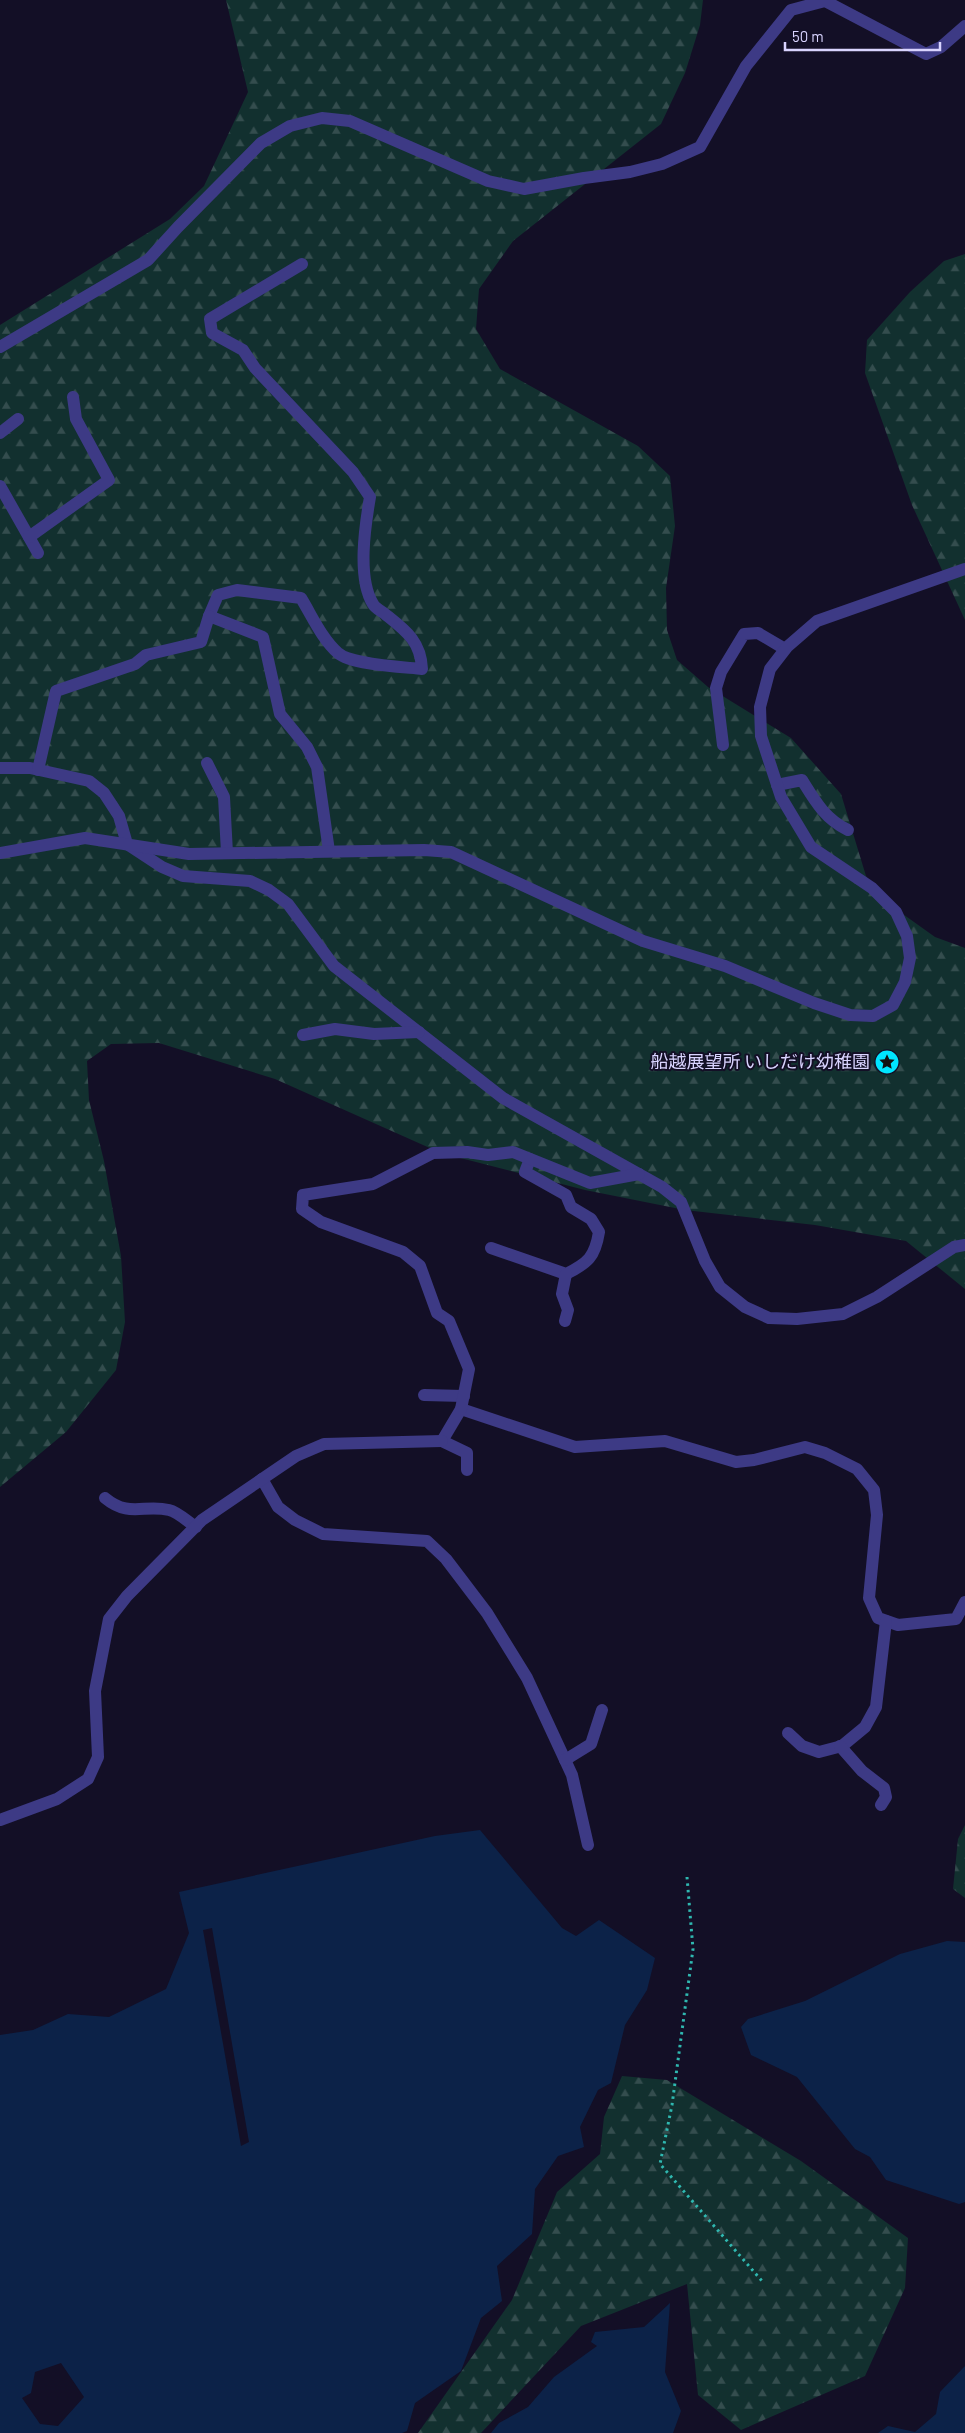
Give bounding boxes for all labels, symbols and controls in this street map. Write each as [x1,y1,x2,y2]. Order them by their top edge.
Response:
scale bar [785,20,940,52]
text: 50 m [792,27,824,45]
place icon: 船越展望所 いしだけ幼稚園 [874,1049,900,1075]
place label: 船越展望所 いしだけ幼稚園 [650,1050,870,1072]

